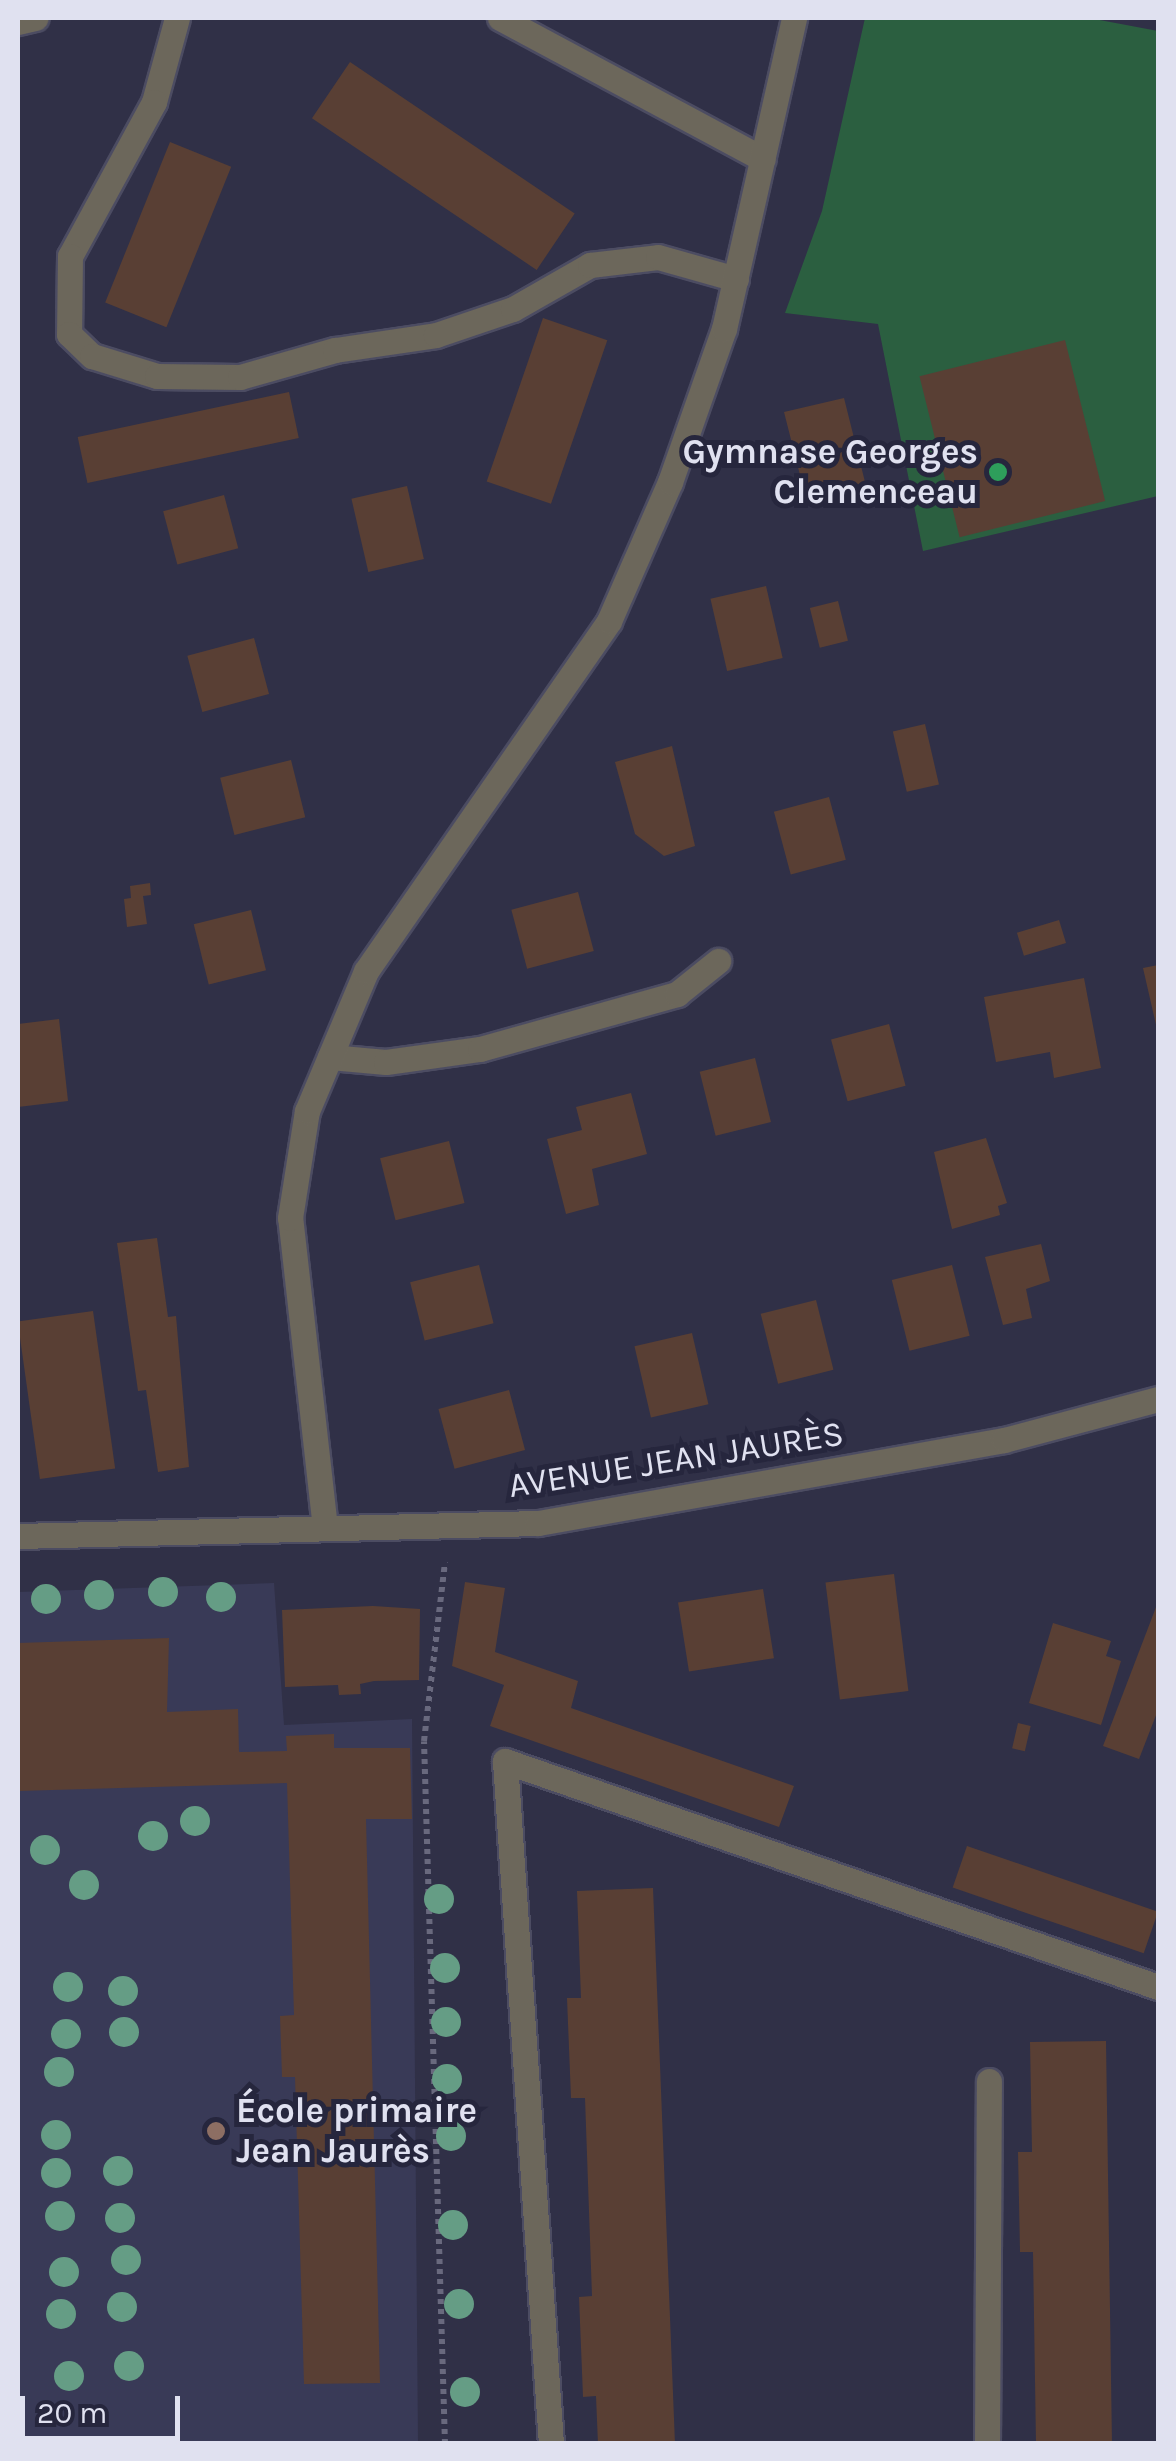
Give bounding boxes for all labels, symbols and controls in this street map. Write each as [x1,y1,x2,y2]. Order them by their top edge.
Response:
place label: Gymnase Georges Clemenceau [682,431,978,513]
marker: Gymnase Georges Clemenceau [987,461,1009,483]
street label: AVENUE JEAN JAURÈS [505,1413,847,1507]
place label: École primaire Jean Jaurès [236,2090,477,2172]
marker: École primaire Jean Jaurès [205,2120,227,2142]
scale bar [25,2376,185,2438]
text: 20 m [37,2395,107,2431]

